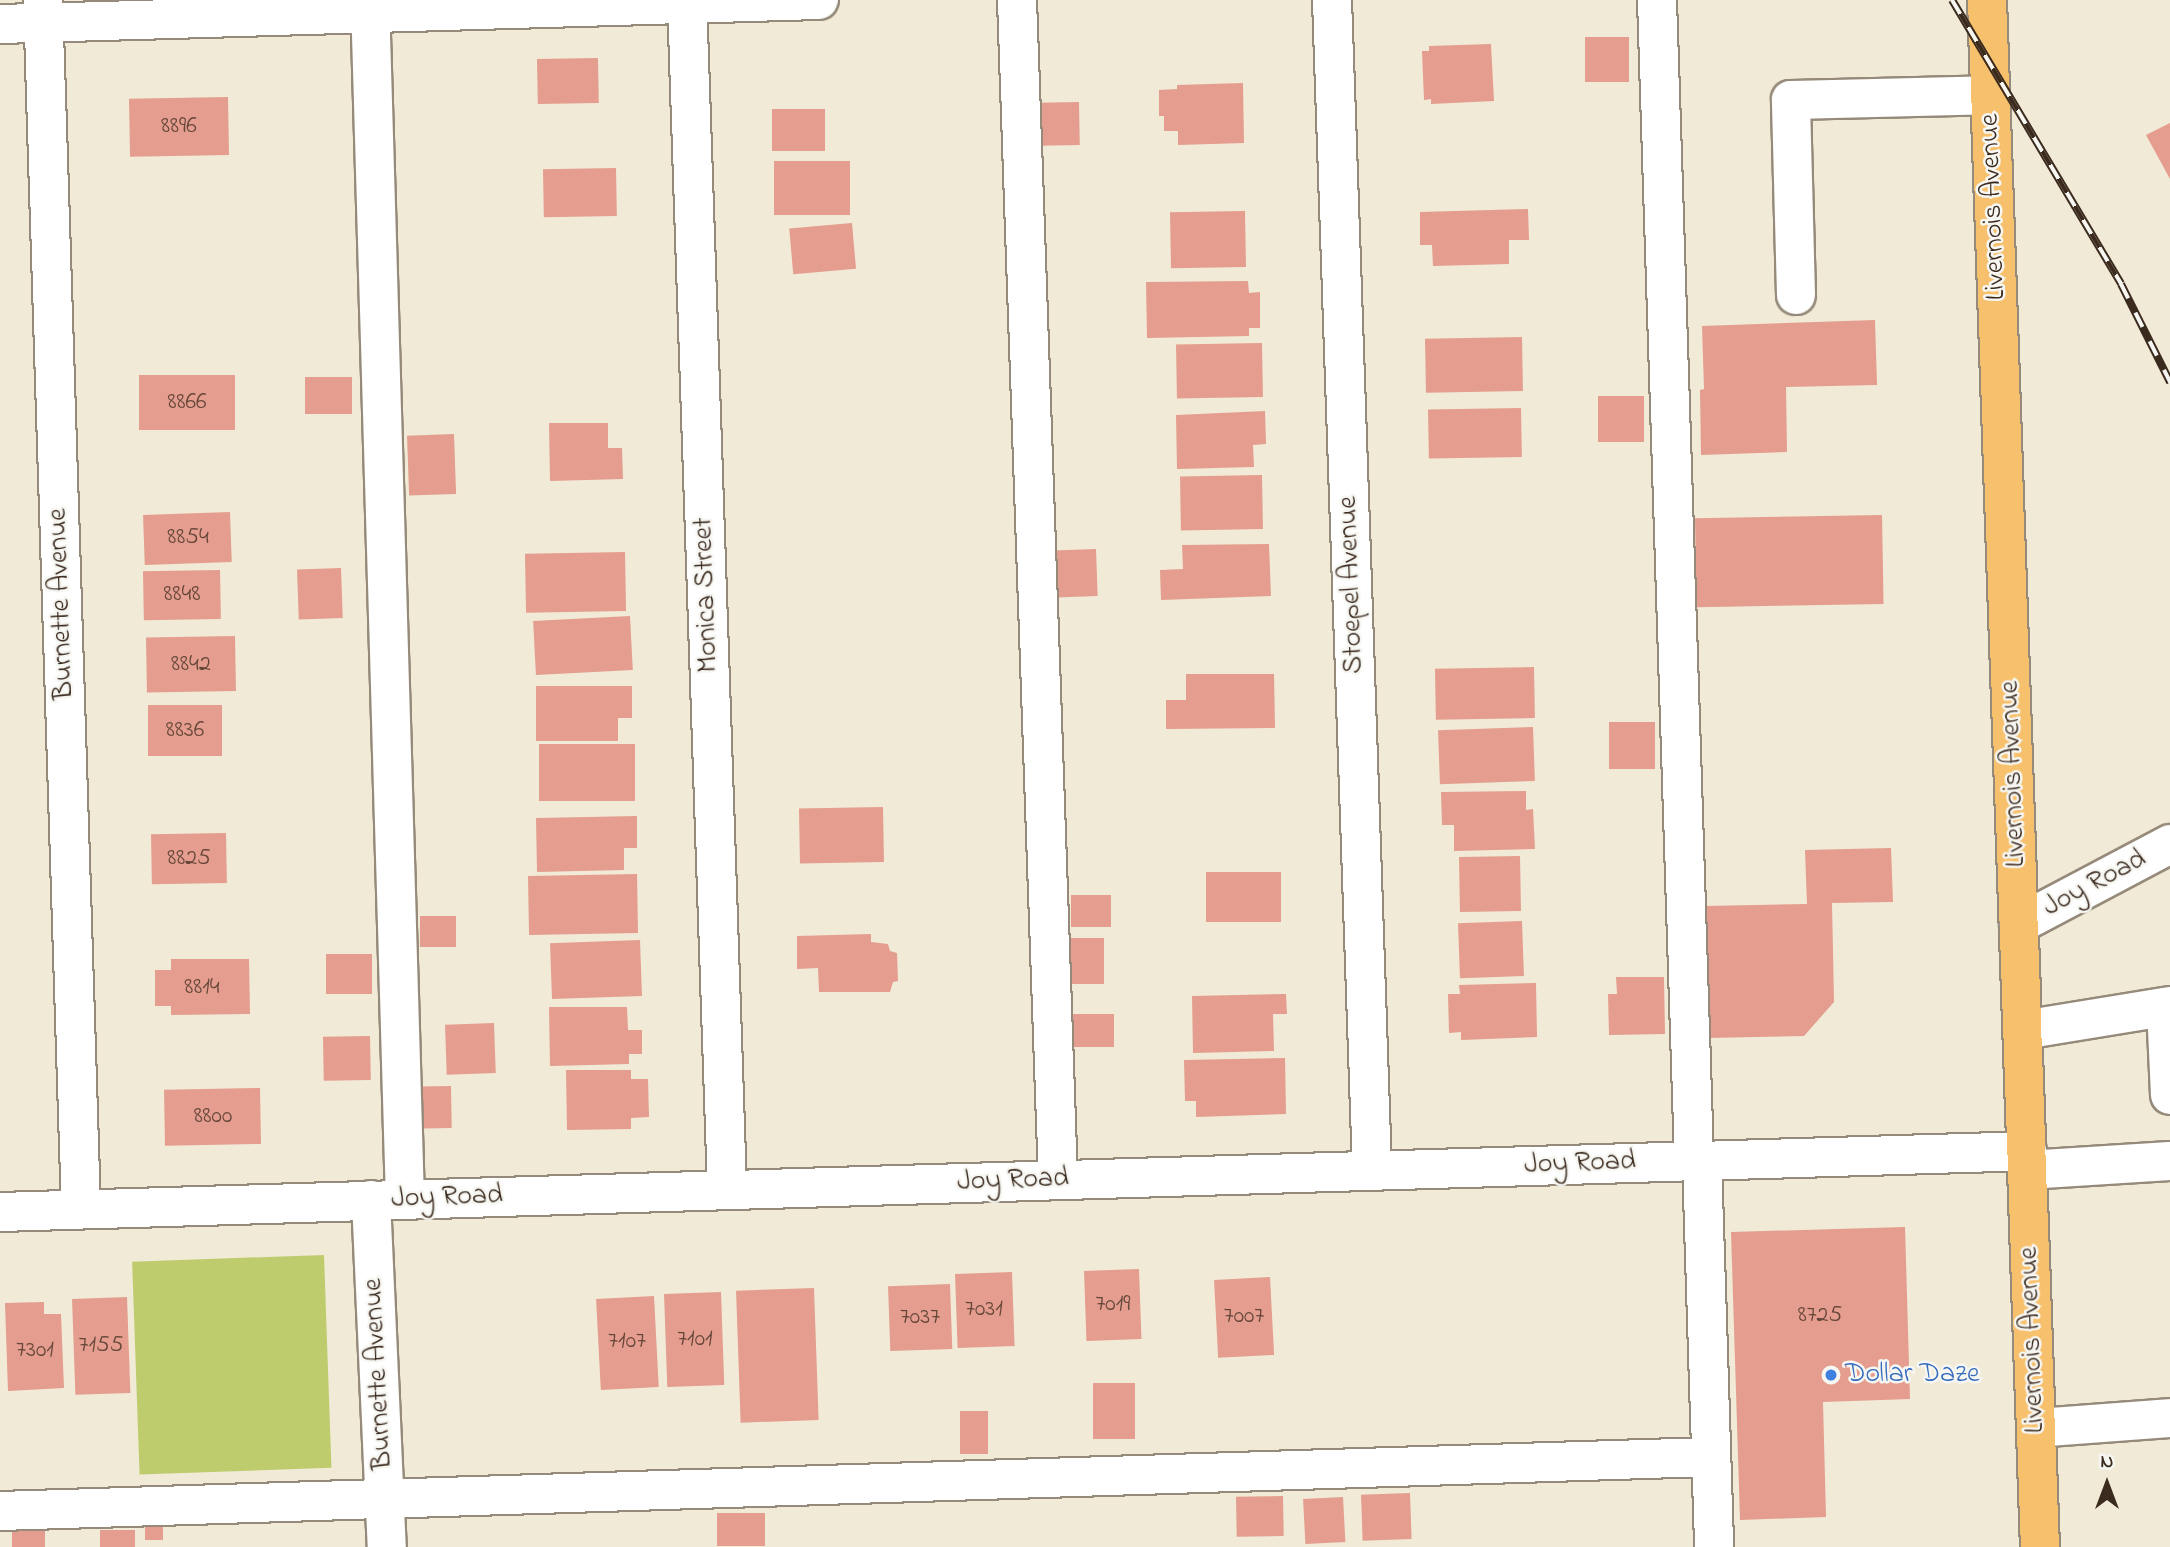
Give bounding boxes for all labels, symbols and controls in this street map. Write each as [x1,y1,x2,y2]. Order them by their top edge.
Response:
house number: 8896 [161,113,197,141]
street label: Livernois Avenue [1974,113,2014,301]
house number: 8866 [167,389,207,417]
street label: Stoepel Avenue [1332,496,1372,674]
street label: Burnette Avenue [42,508,82,700]
street label: Monica Street [687,517,727,673]
house number: 8854 [167,524,209,552]
house number: 8848 [164,581,200,609]
house number: 8842 [171,651,211,679]
street label: Livernois Avenue [1994,680,2034,868]
house number: 8836 [166,717,204,745]
street label: Joy Road [2038,843,2152,925]
house number: 8825 [167,845,211,873]
house number: 8814 [184,974,220,1002]
house number: 8800 [194,1103,232,1131]
street label: Joy Road [1524,1145,1636,1183]
street label: Joy Road [957,1162,1069,1200]
street label: Joy Road [391,1179,503,1217]
street label: Livernois Avenue [2013,1246,2053,1434]
street label: Burnette Avenue [357,1277,401,1471]
house number: 7019 [1095,1291,1131,1319]
house number: 7031 [965,1296,1003,1324]
house number: 8725 [1798,1302,1842,1330]
house number: 7007 [1224,1303,1264,1331]
house number: 7037 [900,1304,940,1332]
house number: 7101 [677,1326,713,1354]
house number: 7107 [608,1328,646,1356]
house number: 7155 [79,1332,123,1360]
house number: 7301 [16,1337,54,1365]
place label: Dollar Daze [1845,1358,1979,1392]
marker: Dollar Daze [1823,1367,1839,1383]
north arrow [2072,1449,2142,1519]
text: N [2101,1449,2113,1476]

